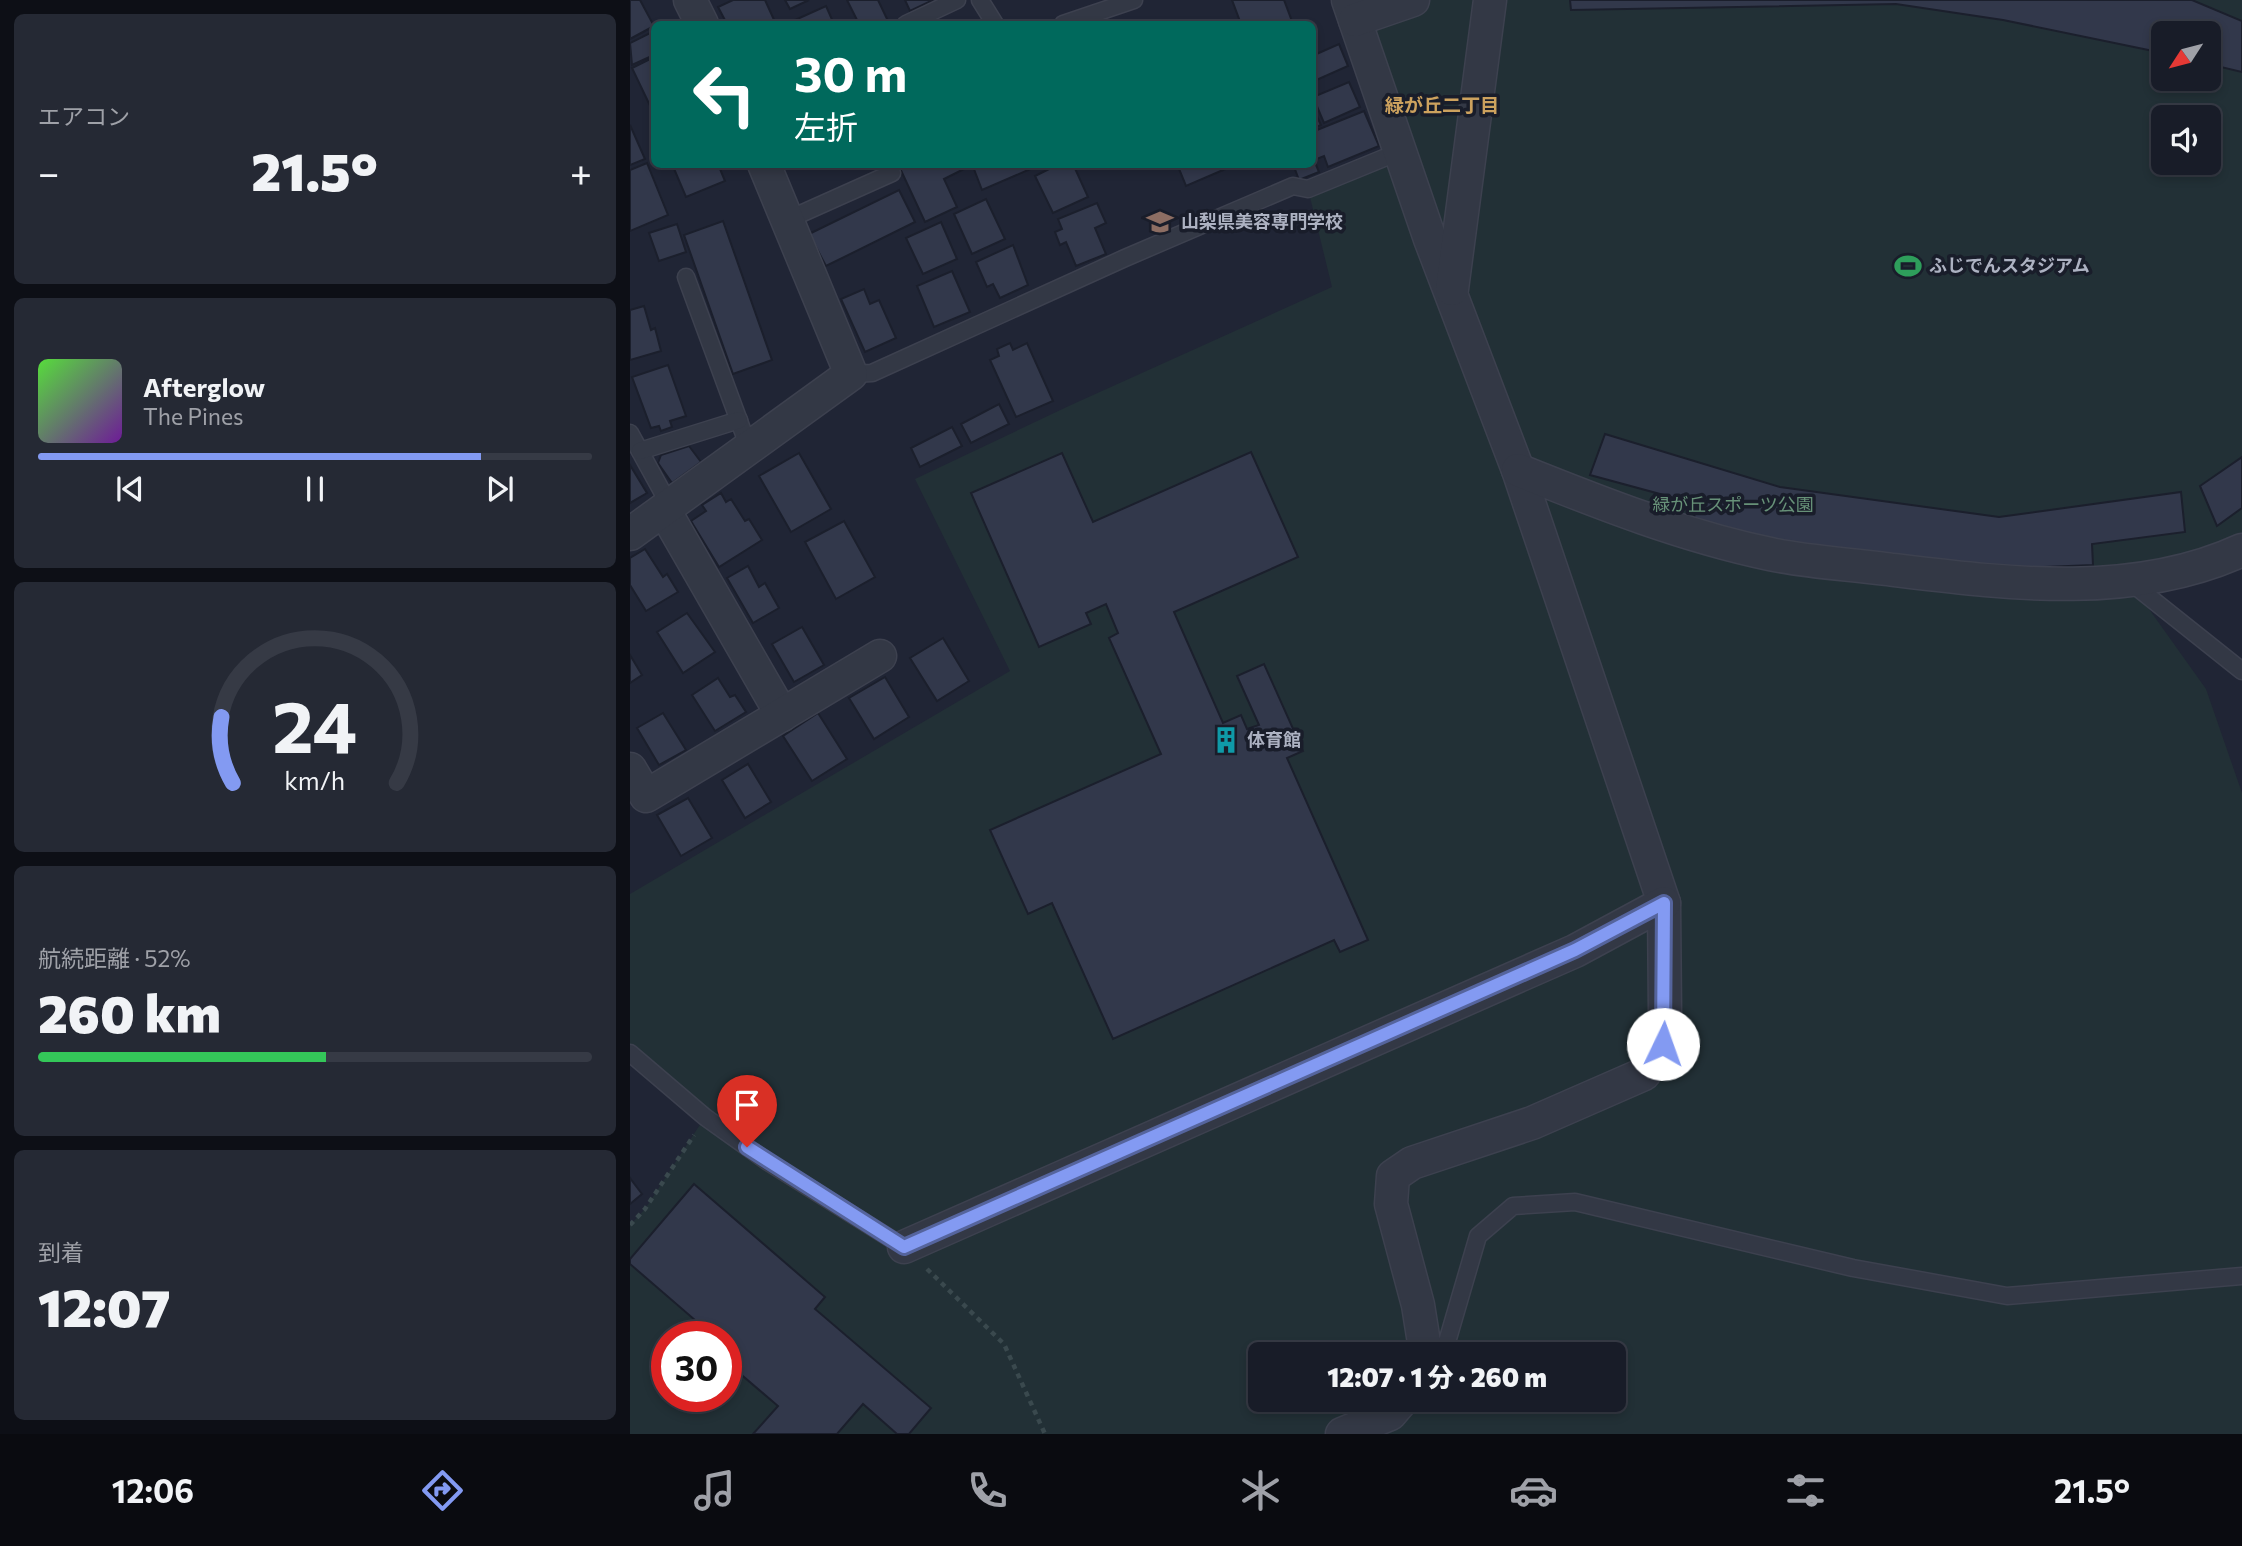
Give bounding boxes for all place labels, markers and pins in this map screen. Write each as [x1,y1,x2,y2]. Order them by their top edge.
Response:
school or university icon: 山梨県美容専門学校 [1145,207,1175,237]
place label: 山梨県美容専門学校 [1181,210,1343,232]
sports icon: ふじでんスタジアム [1893,251,1923,281]
place label: ふじでんスタジアム [1929,254,2090,276]
building icon: 体育館 [1211,725,1241,755]
place label: 体育館 [1247,728,1301,750]
pin [717,1075,777,1147]

